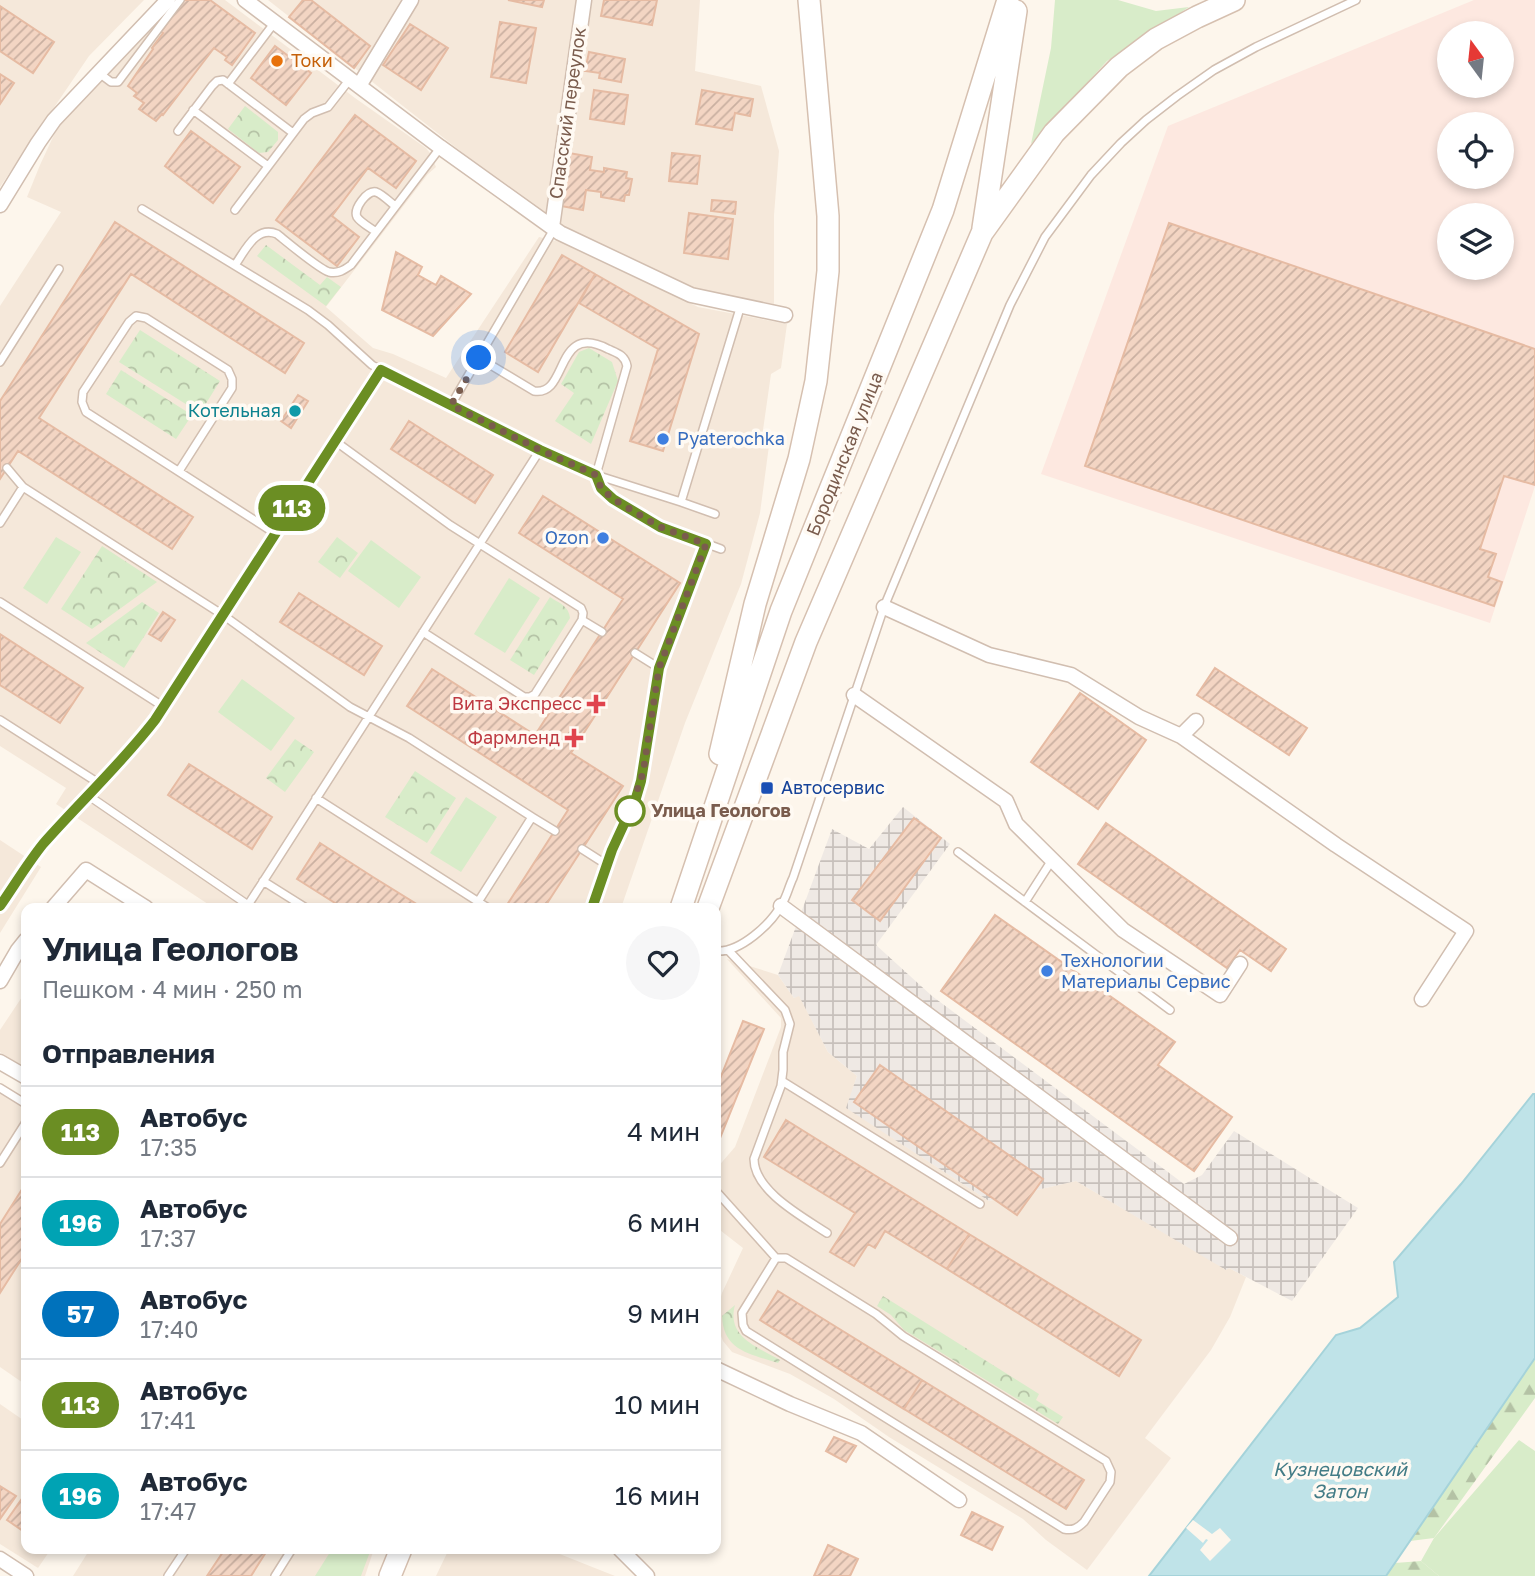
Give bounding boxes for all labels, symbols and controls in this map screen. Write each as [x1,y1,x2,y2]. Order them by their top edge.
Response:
north arrow [1437,21,1514,98]
map controls [1437,21,1514,280]
street label: Спасский переулок [544,25,590,200]
place label: Токи [291,49,333,71]
marker: Токи [269,53,285,69]
button: locate [1437,112,1514,189]
button: layers [1437,203,1514,280]
your location [461,340,496,375]
street label: Бородинская улица [801,368,887,539]
place label: Котельная [188,399,281,421]
marker: Котельная [287,403,303,419]
place label: Pyaterochka [677,427,785,449]
marker: Pyaterochka [655,431,671,447]
line badge: 113 [252,485,332,531]
text: 113 [272,493,312,522]
place label: Ozon [545,526,589,548]
marker: Ozon [595,530,611,546]
place label: Вита Экспресс [452,692,582,714]
marker: Вита Экспресс [588,696,604,712]
place label: Фармленд [467,726,560,748]
marker: Фармленд [566,730,582,746]
place label: Автосервис [781,776,885,798]
marker: Автосервис [759,780,775,796]
marker: Улица Геологов [615,796,645,826]
place label: Улица Геологов [651,799,791,821]
button: heart [626,926,700,1000]
text: Улица Геологов [42,929,299,968]
place label: Технологии Материалы Сервис [1061,949,1231,992]
marker: Технологии Материалы Сервис [1039,963,1055,979]
text: Пешком · 4 мин · 250 m [42,975,303,1003]
text: Отправления [42,1038,215,1069]
text: Автобус [140,1102,247,1133]
text: 4 мин [627,1116,700,1147]
text: 113 [61,1117,100,1146]
text: 17:35 [140,1133,197,1161]
text: Автобус [140,1193,247,1224]
text: 6 мин [627,1207,700,1238]
text: 196 [59,1208,102,1237]
text: 17:37 [140,1224,196,1252]
text: Автобус [140,1284,247,1315]
text: 9 мин [627,1298,700,1329]
text: 57 [67,1299,94,1328]
text: 17:40 [140,1315,199,1343]
text: Автобус [140,1375,247,1406]
text: 10 мин [614,1389,700,1420]
text: 113 [61,1390,100,1419]
text: 17:41 [140,1406,195,1434]
water label: Кузнецовский Затон [1273,1457,1408,1502]
text: Автобус [140,1466,247,1497]
text: 16 мин [615,1480,700,1511]
text: 196 [59,1481,102,1510]
text: 17:47 [140,1497,196,1525]

